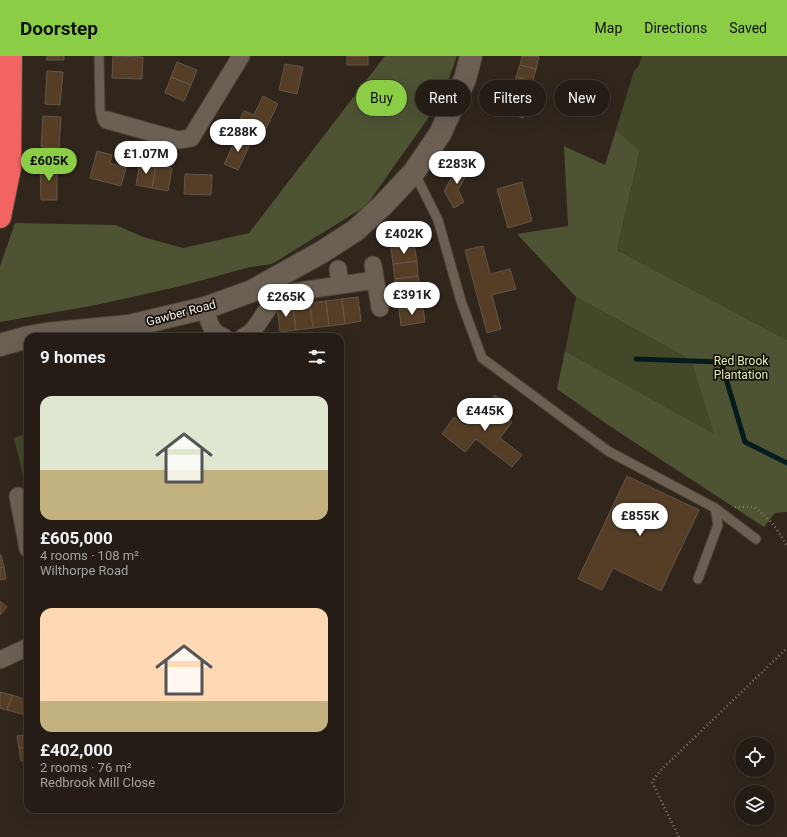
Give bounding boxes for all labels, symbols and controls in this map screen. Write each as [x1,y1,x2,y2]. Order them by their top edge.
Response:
text: Doorstep [20,17,98,40]
text: Map [595,20,622,36]
text: Directions [644,20,707,36]
text: Saved [729,20,767,36]
chip: Buy [356,80,407,116]
chip: Rent [415,80,471,116]
chip: Filters [479,80,546,116]
chip: New [554,80,610,116]
pin: £288K [210,119,266,153]
text: £288K [219,124,257,139]
pin: £1.07M [113,141,179,175]
text: £1.07M [123,146,169,161]
pin: £605K [21,148,77,182]
pin: £283K [429,151,485,185]
text: £605K [30,153,68,168]
text: £283K [438,156,476,171]
pin: £402K [376,221,432,255]
text: £402K [385,226,423,241]
pin: £391K [384,282,440,316]
pin: £265K [258,284,314,318]
text: £391K [393,287,431,302]
text: £265K [267,289,305,304]
street label: Gawber Road [145,297,217,329]
icon: filters [306,346,328,368]
text: 9 homes [40,347,106,367]
park label: Red Brook Plantation [714,354,769,382]
pin: £445K [457,398,513,432]
text: £445K [466,403,504,418]
icon: home [148,422,220,494]
pin: £855K [612,503,668,537]
text: £855K [621,508,659,523]
text: £605,000 [40,528,113,548]
text: 4 rooms · 108 m² [40,548,139,563]
text: Wilthorpe Road [40,563,128,578]
icon: home [148,634,220,706]
map controls [735,737,775,825]
button: locate [735,737,775,777]
text: £402,000 [40,740,113,760]
text: 2 rooms · 76 m² [40,760,132,775]
text: Redbrook Mill Close [40,775,155,790]
button: layers [735,785,775,825]

